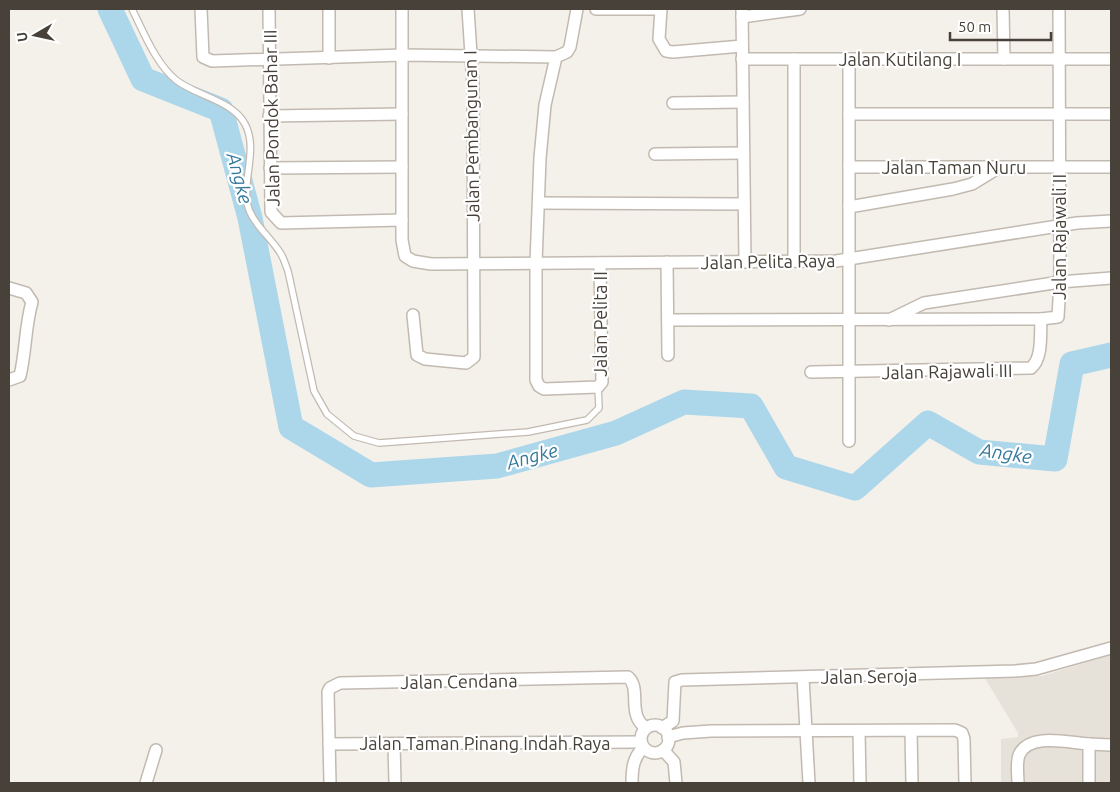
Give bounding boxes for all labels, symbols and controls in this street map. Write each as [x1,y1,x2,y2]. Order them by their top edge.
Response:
north arrow [10,10,60,60]
scale bar [950,10,1051,42]
text: 50 m [958,18,991,35]
street label: Jalan Pondok Bahar III [259,29,283,207]
text: U [13,31,31,43]
street label: Jalan Kutilang I [839,49,961,69]
street label: Jalan Pembangunan I [460,50,482,222]
water label: Angke [222,149,257,206]
street label: Jalan Taman Nuru [882,157,1026,177]
street label: Jalan Rajawali II [1049,174,1069,300]
street label: Jalan Pelita Raya [700,250,836,272]
street label: Jalan Pelita II [590,271,610,377]
street label: Jalan Rajawali III [881,360,1013,382]
water label: Angke [978,438,1034,468]
water label: Angke [503,439,560,474]
street label: Jalan Seroja [820,665,918,687]
street label: Jalan Cendana [400,670,518,692]
street label: Jalan Taman Pinang Indah Raya [359,733,611,753]

